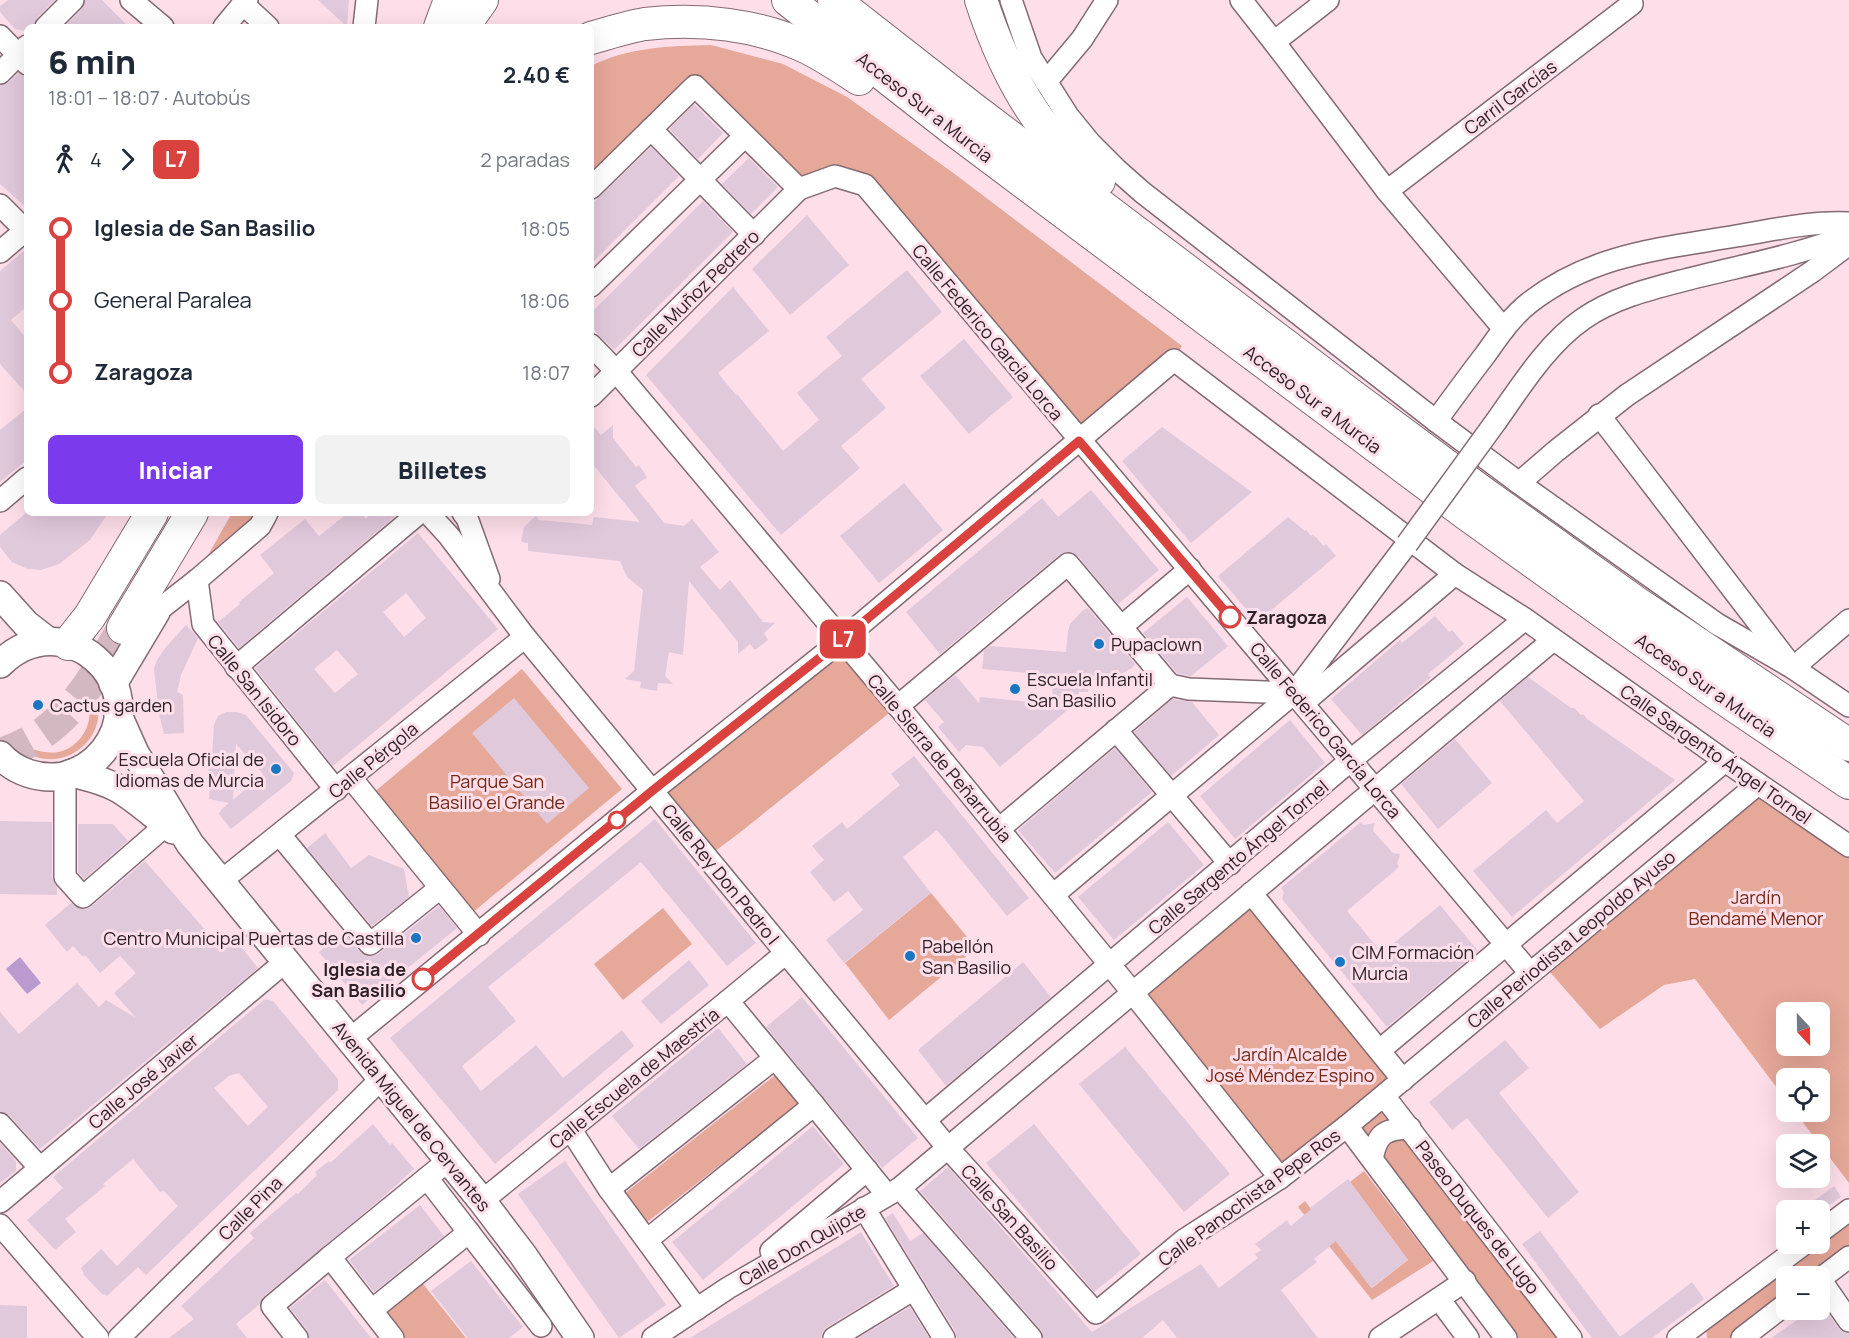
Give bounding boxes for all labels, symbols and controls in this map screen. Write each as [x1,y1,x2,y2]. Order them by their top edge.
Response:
text: 6 min [48,39,136,84]
street label: Acceso Sur a Murcia [852,46,998,168]
street label: Carril Garcías [1459,54,1561,140]
text: 2.40 € [503,60,570,90]
text: 18:01 – 18:07 · Autobús [48,84,251,111]
icon: walk [48,143,81,176]
icon: forward [111,143,144,176]
text: L7 [165,145,187,173]
text: 4 [90,146,102,173]
text: 2 paradas [480,146,570,173]
text: Iglesia de San Basilio [94,213,315,243]
text: 18:05 [521,215,570,242]
street label: Calle Muñoz Pedrero [626,224,764,362]
street label: Calle Federico García Lorca [907,239,1069,425]
text: General Paralea [94,285,252,315]
text: 18:06 [520,287,570,314]
street label: Acceso Sur a Murcia [1239,339,1387,459]
text: Zaragoza [94,357,193,387]
text: 18:07 [522,359,570,386]
button: Iniciar [48,435,303,504]
button: Billetes [315,435,570,504]
place label: Zaragoza [1246,605,1327,629]
marker: Zaragoza [1219,606,1241,628]
line badge: L7 [816,620,870,658]
text: L7 [832,625,854,653]
street label: Acceso Sur a Murcia [1631,627,1781,743]
street label: Calle San Isidoro [203,629,307,751]
place label: Pupaclown [1111,632,1202,656]
marker: Pupaclown [1092,637,1106,651]
street label: Calle Federico García Lorca [1245,637,1407,823]
place label: Escuela Infantil San Basilio [1027,667,1153,712]
street label: Calle Sierra de Peñarrubia [862,669,1018,847]
street label: Calle Sargento Ángel Tornel [1616,679,1816,829]
marker: Escuela Infantil San Basilio [1008,682,1022,696]
place label: Cactus garden [50,693,172,717]
marker: Cactus garden [31,698,45,712]
street label: Calle Pérgola [323,717,423,803]
place label: Escuela Oficial de Idiomas de Murcia [115,747,264,792]
marker: Escuela Oficial de Idiomas de Murcia [269,762,283,776]
park label: Parque San Basilio el Grande [429,769,565,814]
street label: Calle Sargento Ángel Tornel [1143,774,1333,940]
street label: Calle Rey Don Pedro I [657,799,785,949]
unlabelled marker [608,811,626,829]
street label: Calle Periodista Leopoldo Ayuso [1462,845,1680,1033]
park label: Jardín Bendamé Menor [1688,885,1824,930]
place label: Centro Municipal Puertas de Castilla [104,926,404,950]
marker: Centro Municipal Puertas de Castilla [409,931,423,945]
place label: Pabellón San Basilio [922,934,1011,979]
place label: CIM Formación Murcia [1352,940,1474,985]
marker: Pabellón San Basilio [903,949,917,963]
marker: CIM Formación Murcia [1333,955,1347,969]
place label: Iglesia de San Basilio [311,957,406,1002]
marker: Iglesia de San Basilio [412,968,434,990]
street label: Calle Escuela de Maestría [544,1002,724,1154]
north arrow [1776,1002,1830,1056]
map controls [1776,1002,1830,1320]
street label: Avenida Miguel de Cervantes [328,1016,496,1216]
street label: Calle José Javier [83,1028,203,1134]
park label: Jardín Alcalde José Méndez Espino [1206,1042,1374,1087]
button: locate [1776,1068,1830,1122]
street label: Calle Panochista Pepe Ros [1153,1123,1345,1271]
button: layers [1776,1134,1830,1188]
street label: Paseo Duques de Lugo [1411,1135,1545,1299]
street label: Calle San Basilio [956,1159,1064,1275]
street label: Calle Pina [213,1171,287,1245]
street label: Calle Don Quijote [734,1199,870,1291]
button: + [1776,1200,1830,1254]
button: − [1776,1266,1830,1320]

